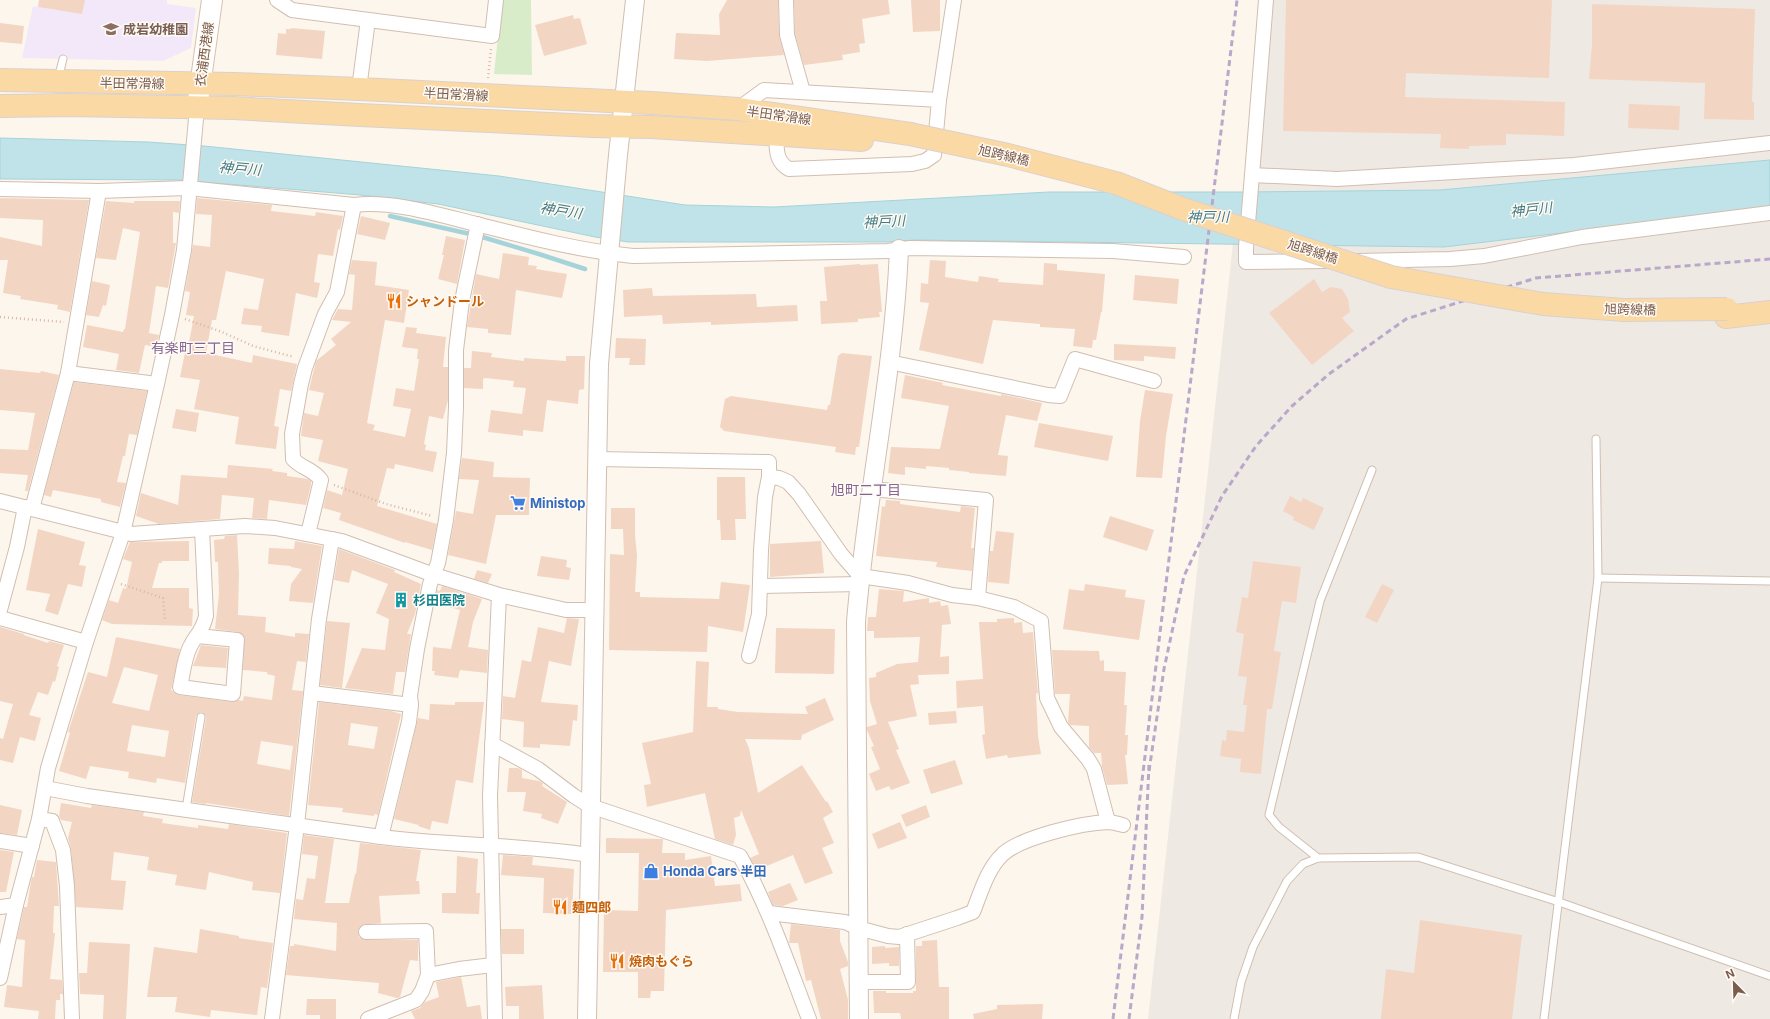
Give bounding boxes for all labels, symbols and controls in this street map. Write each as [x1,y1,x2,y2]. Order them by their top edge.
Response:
school or university icon: 成岩幼稚園 [102,20,120,38]
place label: 成岩幼稚園 [123,21,188,37]
street label: 衣浦西港線 [192,21,216,87]
street label: 半田常滑線 [99,74,165,92]
street label: 半田常滑線 [423,84,489,104]
street label: 半田常滑線 [746,103,812,127]
street label: 旭跨線橋 [977,141,1031,169]
water label: 神戸川 [218,158,264,178]
water label: 神戸川 [539,198,585,222]
water label: 神戸川 [1509,198,1555,220]
water label: 神戸川 [1187,208,1231,225]
water label: 神戸川 [863,211,907,231]
street label: 旭跨線橋 [1286,235,1340,267]
restaurant icon: シャンドール [385,292,403,310]
place label: シャンドール [406,293,484,309]
street label: 旭跨線橋 [1604,301,1656,317]
district label: 有楽町三丁目 [151,339,235,356]
district label: 旭町二丁目 [831,481,901,498]
supermarket icon: Ministop [509,494,527,512]
place label: Ministop [530,495,585,511]
building icon: 杉田医院 [392,591,410,609]
place label: 杉田医院 [413,592,465,608]
shop icon: Honda Cars 半田 [642,862,660,880]
place label: Honda Cars 半田 [663,863,766,879]
restaurant icon: 麺四郎 [551,898,569,916]
place label: 麺四郎 [572,899,611,915]
restaurant icon: 焼肉もぐら [608,952,626,970]
place label: 焼肉もぐら [629,953,694,969]
north arrow [1714,963,1754,1003]
text: N [1723,966,1737,982]

